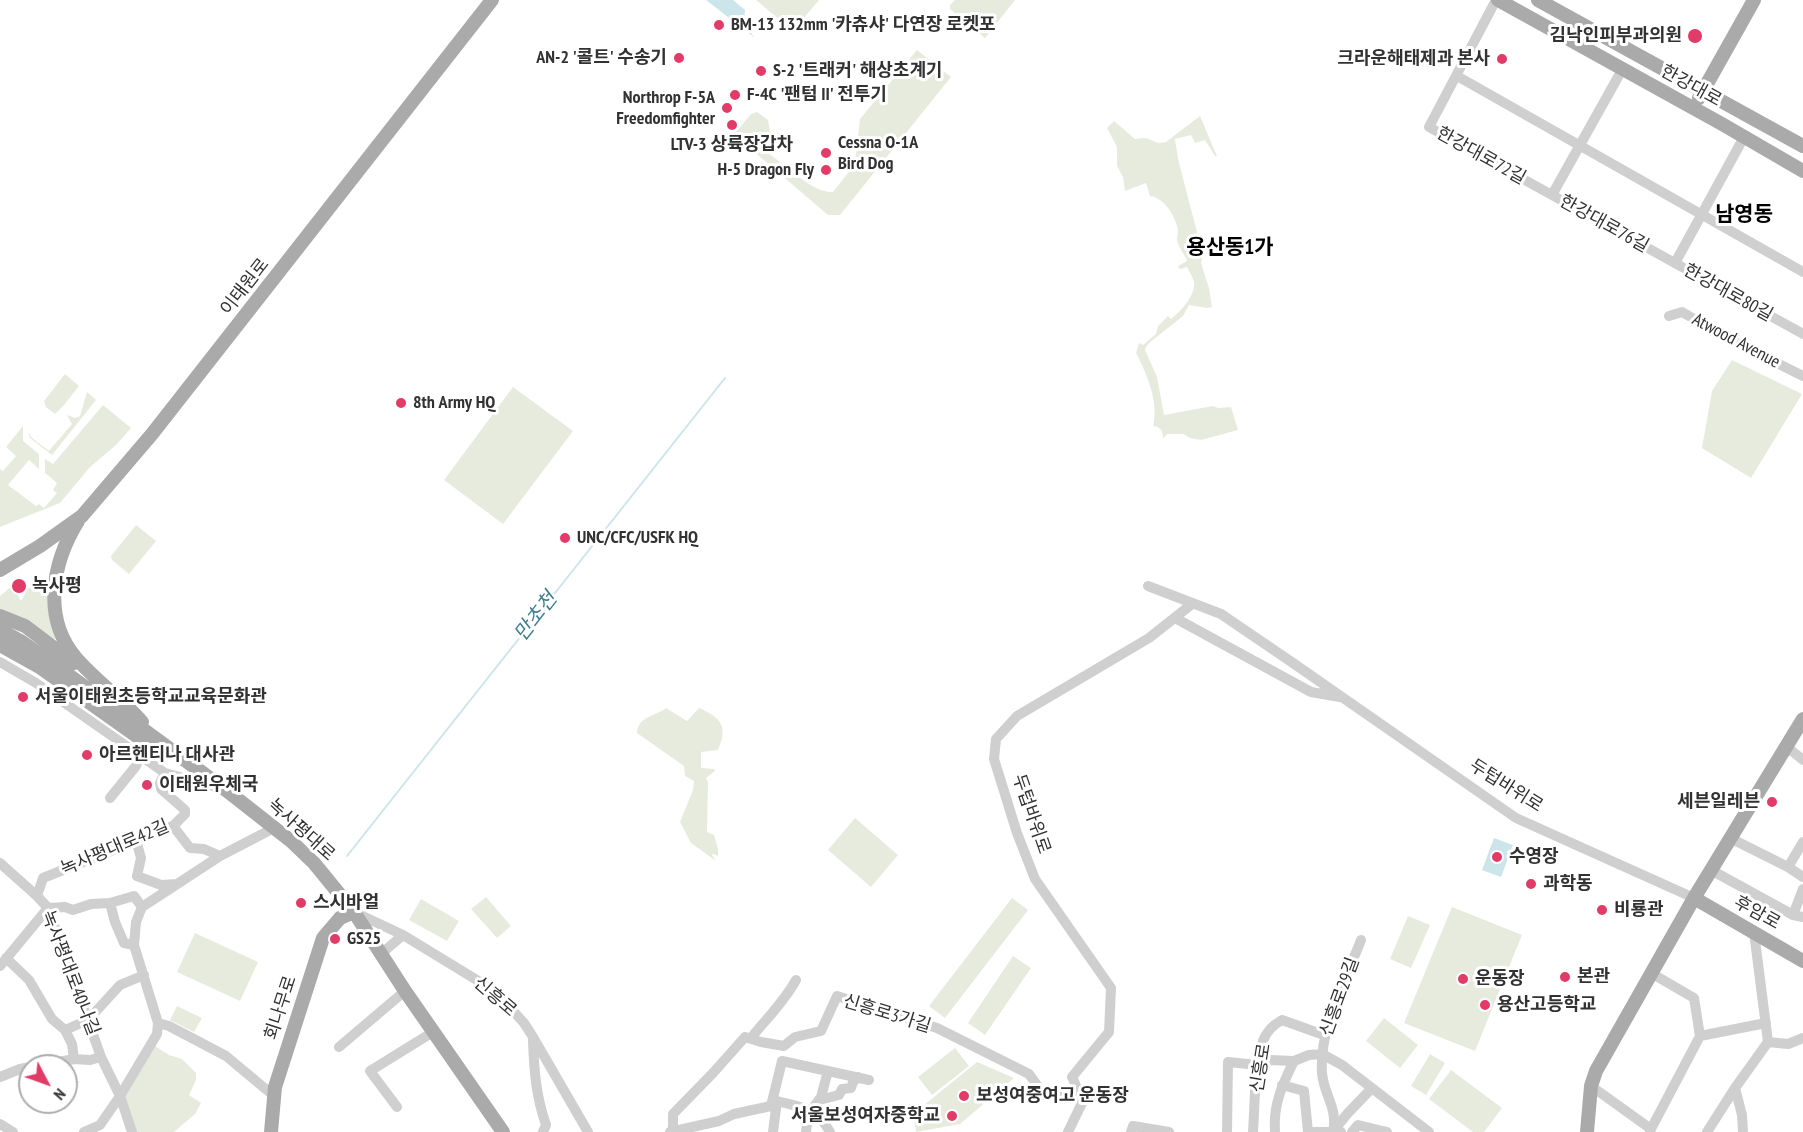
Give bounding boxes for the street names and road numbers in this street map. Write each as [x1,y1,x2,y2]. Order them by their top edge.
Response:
street label: 한강대로 [1657,60,1725,112]
street label: 한강대로72길 [1432,123,1530,189]
street label: 한강대로76길 [1555,191,1653,257]
street label: 이태원로 [216,254,274,320]
street label: 한강대로80길 [1679,260,1777,326]
street label: Atwood Avenue [1688,309,1784,373]
street label: 두텁바위로 [1465,755,1547,817]
street label: 두텁바위로 [1007,771,1055,857]
street label: 녹사평대로 [263,794,339,866]
street label: 녹사평대로42길 [58,815,172,881]
street label: 후암로 [1730,892,1784,934]
street label: 녹사평대로40나길 [36,907,104,1039]
street label: 신흥로29길 [1316,955,1364,1039]
street label: 회나무로 [260,973,302,1043]
street label: 신흥로 [469,973,521,1021]
street label: 신흥로3가길 [840,990,934,1038]
street label: 신흥로 [1246,1042,1276,1094]

